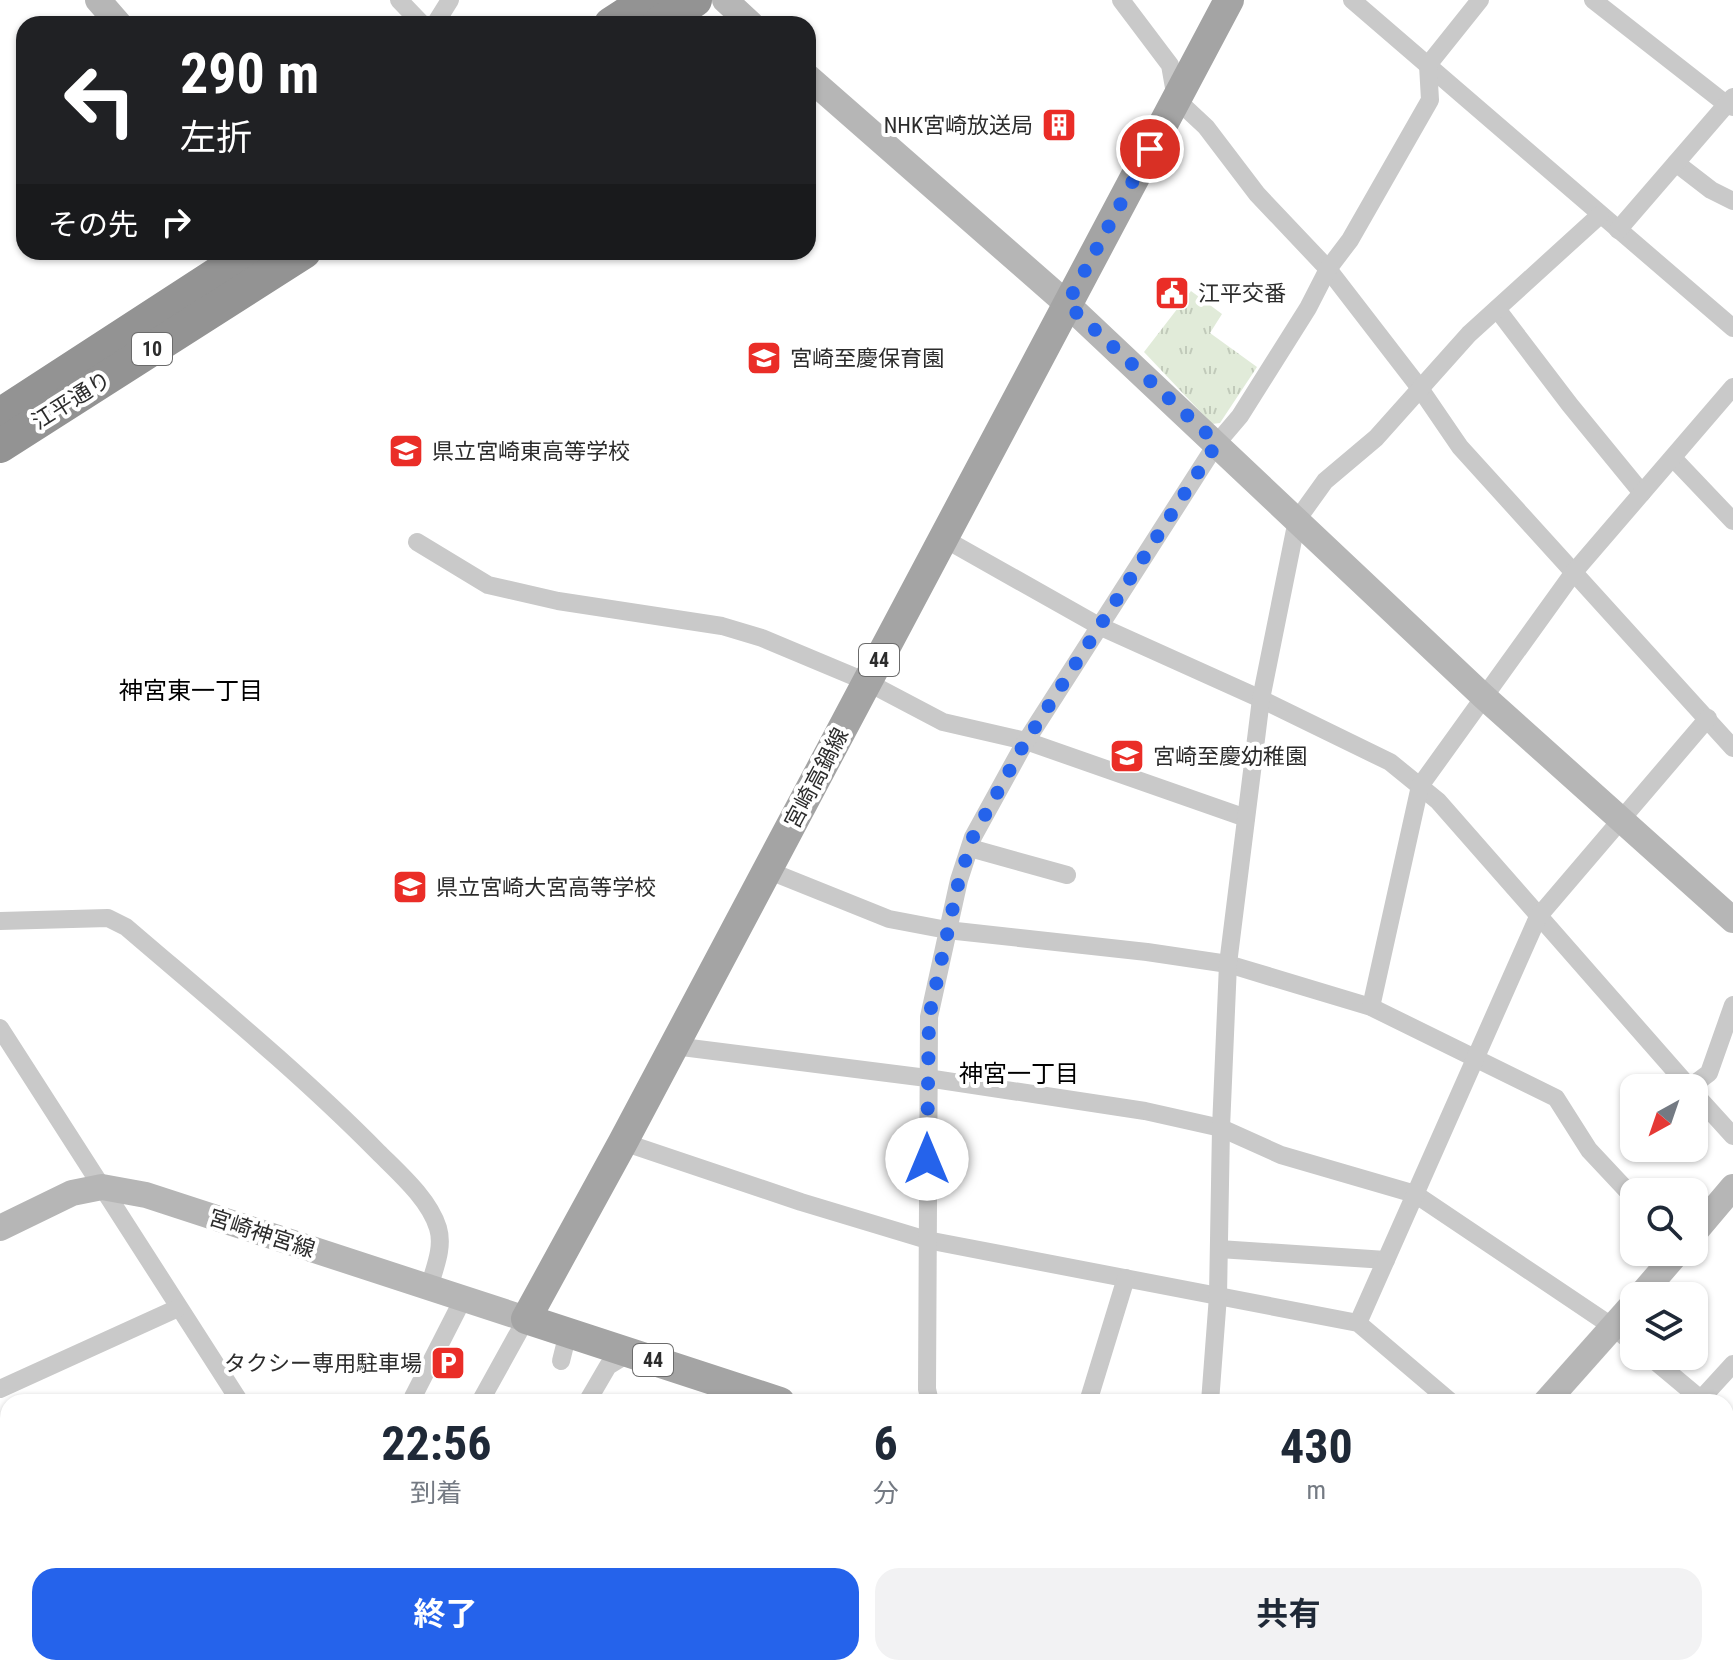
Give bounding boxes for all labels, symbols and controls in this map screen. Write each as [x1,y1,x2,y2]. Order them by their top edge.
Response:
text: 290 m [180,41,319,107]
icon: left [48,48,152,152]
building icon: NHK宮崎放送局 [1040,106,1078,144]
place label: NHK宮崎放送局 [884,113,1033,138]
pin [1116,115,1184,183]
text: 左折 [180,117,252,159]
icon: arrive [1128,127,1172,171]
icon: right [154,200,198,244]
text: その先 [48,207,138,242]
public building icon: 江平交番 [1153,274,1191,312]
place label: 江平交番 [1198,281,1286,306]
road number: 10 [132,333,172,365]
school or university icon: 宮崎至慶保育園 [745,339,783,377]
place label: 宮崎至慶保育園 [790,346,944,371]
street label: 江平通り [27,367,115,434]
school or university icon: 県立宮崎東高等学校 [387,432,425,470]
place label: 県立宮崎東高等学校 [432,439,630,464]
road number: 44 [859,644,899,676]
district label: 神宮東一丁目 [119,677,263,705]
street label: 宮崎高鍋線 [780,724,853,833]
school or university icon: 宮崎至慶幼稚園 [1108,737,1146,775]
place label: 宮崎至慶幼稚園 [1153,744,1307,769]
school or university icon: 県立宮崎大宮高等学校 [391,868,429,906]
place label: 県立宮崎大宮高等学校 [436,875,656,900]
district label: 神宮一丁目 [959,1060,1079,1088]
north arrow [1620,1074,1708,1162]
map controls [1620,1074,1708,1370]
position arrow [885,1117,969,1201]
button: search [1620,1178,1708,1266]
street label: 宮崎神宮線 [206,1205,318,1262]
button: layers [1620,1282,1708,1370]
parking icon: タクシー専用駐車場 [429,1344,467,1382]
road number: 44 [633,1344,673,1376]
place label: タクシー専用駐車場 [224,1351,422,1376]
text: 22:56 [381,1415,491,1472]
text: 6 [874,1415,898,1472]
text: 430 [1280,1418,1353,1475]
text: m [1307,1475,1326,1505]
text: 到着 [410,1478,462,1508]
text: 分 [873,1478,899,1508]
button: 終了 [32,1568,859,1660]
button: 共有 [875,1568,1702,1660]

